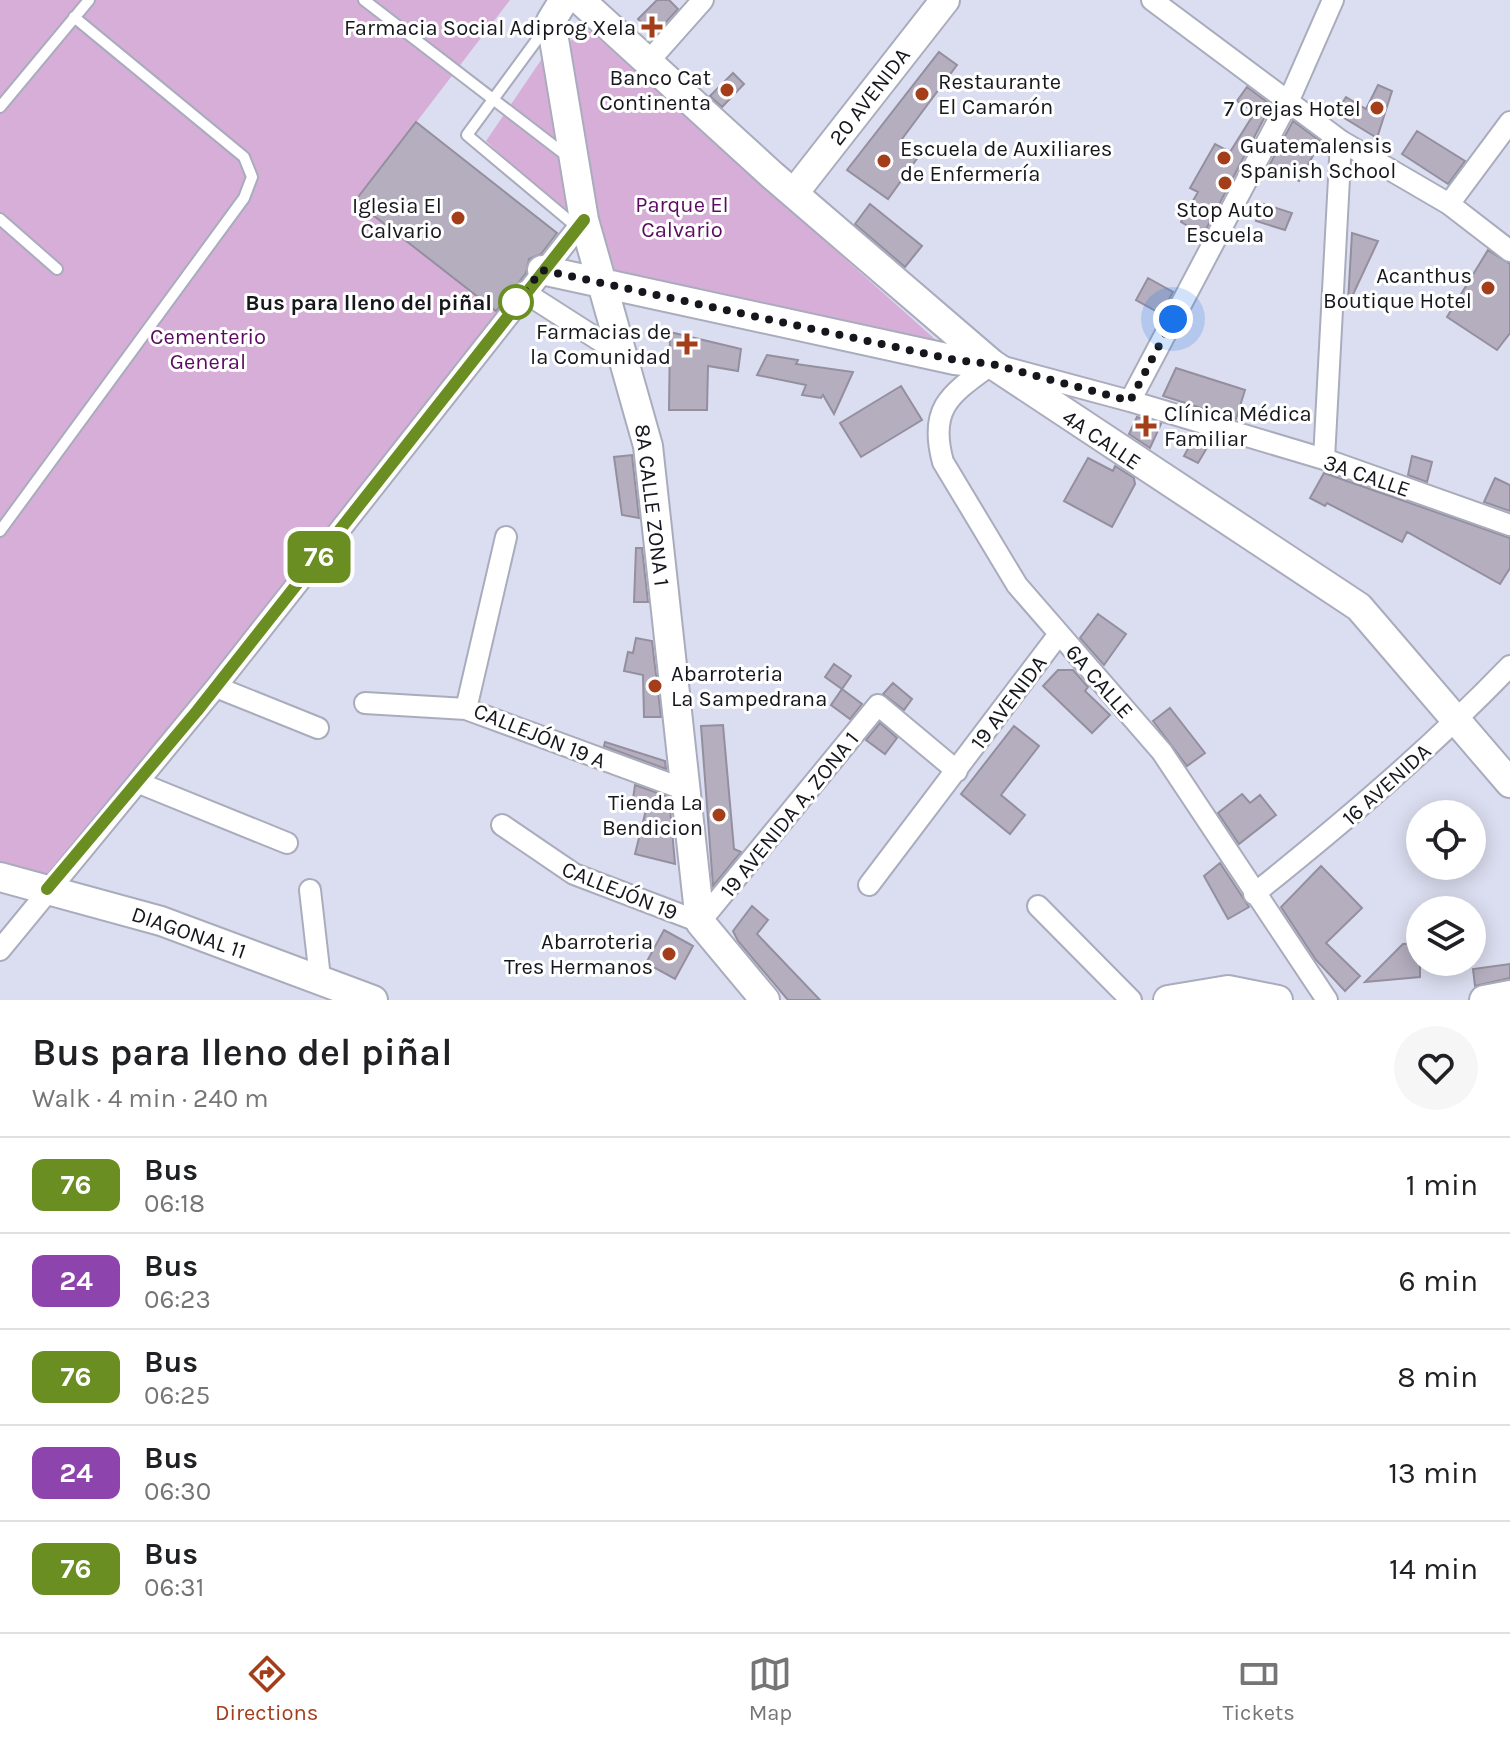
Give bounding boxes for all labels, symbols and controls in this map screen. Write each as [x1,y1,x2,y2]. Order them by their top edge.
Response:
place label: Farmacia Social Adiprog Xela [344,15,636,41]
marker: Farmacia Social Adiprog Xela [643,18,661,36]
street label: 20 AVENIDA [824,43,916,150]
place label: Banco Cat Continenta [599,65,711,116]
place label: Restaurante El Camarón [938,69,1061,120]
marker: Banco Cat Continenta [718,81,736,99]
marker: Restaurante El Camarón [913,85,931,103]
place label: 7 Orejas Hotel [1224,96,1361,122]
marker: 7 Orejas Hotel [1368,99,1386,117]
place label: Guatemalensis Spanish School [1240,133,1396,184]
place label: Escuela de Auxiliares de Enfermería [900,136,1112,187]
marker: Guatemalensis Spanish School [1215,149,1233,167]
marker: Escuela de Auxiliares de Enfermería [875,152,893,170]
marker: Stop Auto Escuela [1216,174,1234,192]
park label: Parque El Calvario [635,192,729,243]
place label: Iglesia El Calvario [352,193,442,244]
place label: Stop Auto Escuela [1176,197,1274,248]
marker: Iglesia El Calvario [449,209,467,227]
place label: Acanthus Boutique Hotel [1323,263,1472,314]
marker: Acanthus Boutique Hotel [1479,279,1497,297]
marker: Bus para lleno del piñal [499,285,533,319]
place label: Bus para lleno del piñal [245,290,492,316]
your location [1153,299,1193,339]
place label: Farmacias de la Comunidad [530,319,671,370]
park label: Cementerio General [150,324,266,375]
marker: Farmacias de la Comunidad [678,335,696,353]
place label: Clínica Médica Familiar [1164,401,1312,452]
street label: 4A CALLE [1057,404,1146,476]
marker: Clínica Médica Familiar [1135,415,1157,437]
street label: 8A CALLE ZONA 1 [629,423,675,588]
street label: 3A CALLE [1320,449,1413,503]
line badge: 76 [283,531,355,583]
text: 76 [304,540,334,573]
street label: 6A CALLE [1060,639,1138,724]
street label: 19 AVENIDA [965,650,1053,755]
place label: Abarroteria La Sampedrana [671,661,827,712]
marker: Abarroteria La Sampedrana [646,677,664,695]
street label: CALLEJÓN 19 A [470,697,610,774]
street label: 19 AVENIDA A, ZONA 1 [715,727,865,903]
street label: 16 AVENIDA [1337,738,1437,831]
place label: Tienda La Bendicion [602,790,703,841]
map controls [1406,800,1486,976]
button: locate [1406,800,1486,880]
marker: Tienda La Bendicion [710,806,728,824]
street label: CALLEJÓN 19 [558,855,682,926]
button: layers [1406,896,1486,976]
street label: DIAGONAL 11 [128,901,249,965]
place label: Abarroteria Tres Hermanos [504,929,653,980]
marker: Abarroteria Tres Hermanos [660,945,678,963]
button: heart [1394,1026,1478,1110]
text: Bus para lleno del piñal [32,1030,453,1075]
text: Walk · 4 min · 240 m [32,1083,269,1114]
text: Bus [144,1152,198,1188]
text: 1 min [1406,1167,1478,1203]
text: 76 [61,1168,91,1201]
text: 06:18 [144,1188,205,1219]
text: Bus [144,1248,198,1284]
text: 6 min [1399,1263,1478,1299]
text: 24 [59,1264,93,1297]
text: 06:23 [144,1284,211,1315]
text: Bus [144,1344,198,1380]
text: 8 min [1397,1359,1478,1395]
text: 76 [61,1360,91,1393]
text: 06:25 [144,1380,210,1411]
text: Bus [144,1440,198,1476]
text: 13 min [1388,1455,1478,1491]
text: 24 [59,1456,93,1489]
text: 06:30 [144,1476,211,1507]
text: Bus [144,1536,198,1572]
text: 14 min [1389,1551,1478,1587]
text: 76 [61,1552,91,1585]
text: 06:31 [144,1572,204,1603]
tab: Directions [215,1652,318,1726]
tab: Map [748,1652,792,1726]
tab: Tickets [1222,1652,1295,1726]

